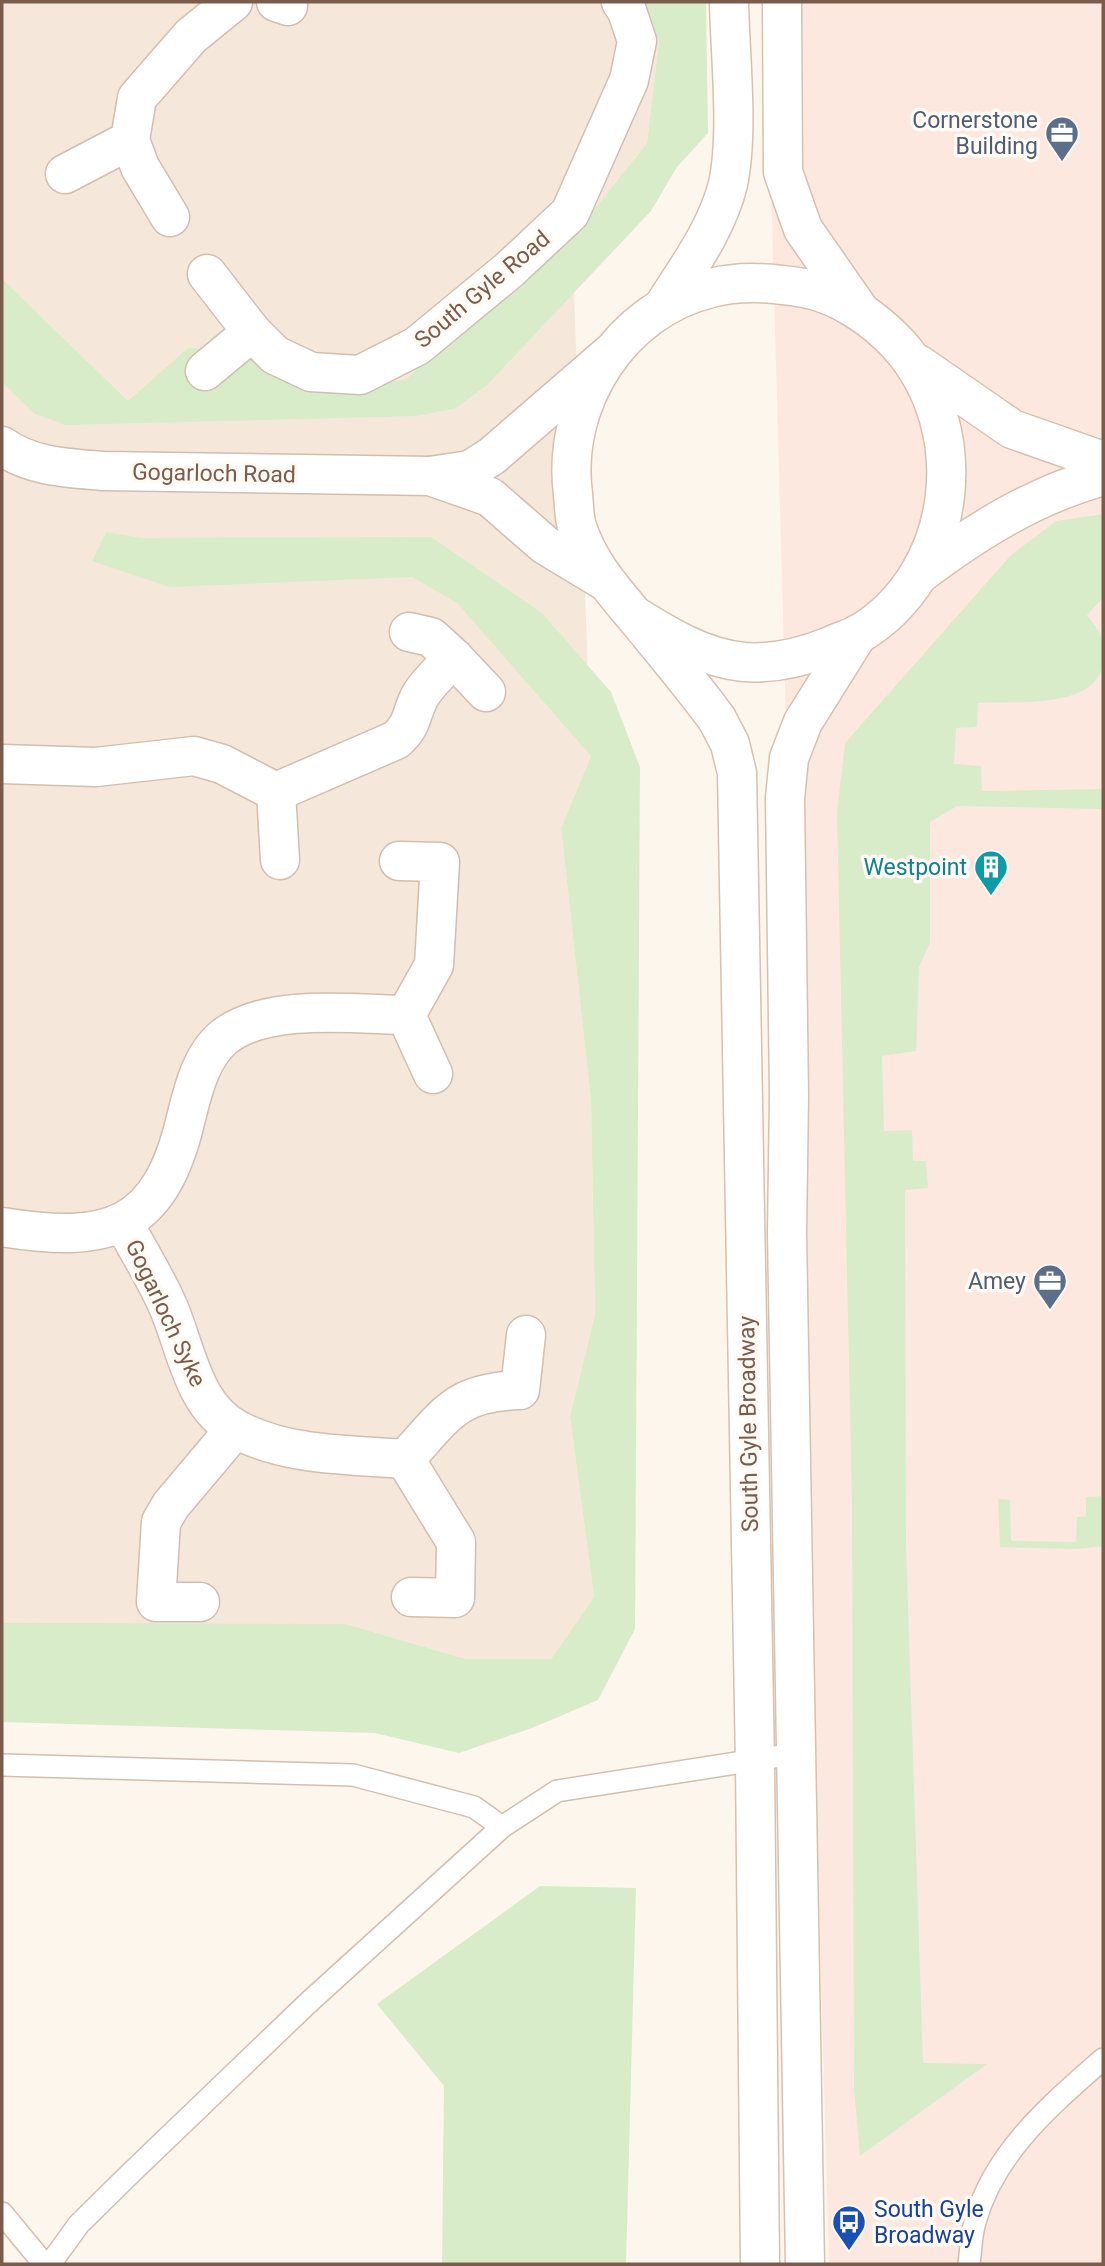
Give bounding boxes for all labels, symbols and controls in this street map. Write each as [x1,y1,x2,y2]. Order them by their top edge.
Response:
place label: Cornerstone Building [912,107,1038,160]
office icon: Cornerstone Building [1043,114,1081,163]
street label: South Gyle Road [409,225,555,354]
street label: Gogarloch Road [132,459,296,488]
building icon: Westpoint [972,848,1010,897]
place label: Westpoint [864,854,967,881]
street label: Gogarloch Syke [120,1235,211,1391]
office icon: Amey [1031,1262,1069,1311]
place label: Amey [968,1268,1026,1295]
street label: South Gyle Broadway [733,1315,764,1532]
place label: South Gyle Broadway [874,2196,984,2249]
bus stop icon: South Gyle Broadway [830,2203,868,2252]

